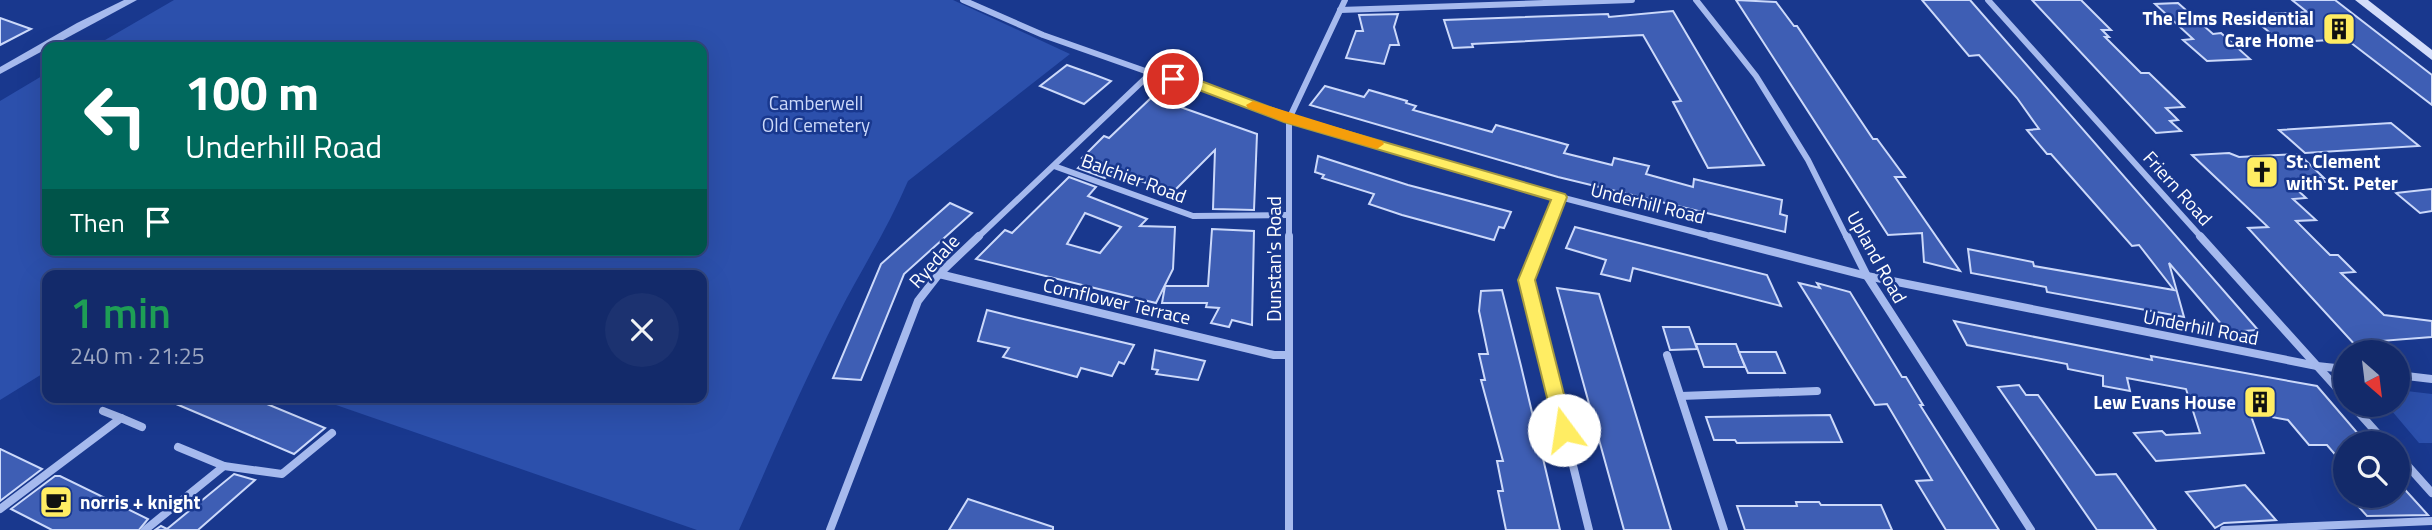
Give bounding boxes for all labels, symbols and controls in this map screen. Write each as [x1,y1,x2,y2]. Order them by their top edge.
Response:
place label: The Elms Residential Care Home [2142,3,2314,54]
building icon: The Elms Residential Care Home [2320,10,2358,48]
pin [1143,49,1203,109]
text: 100 m [185,54,319,129]
icon: arrive [1154,60,1192,98]
icon: left [70,70,161,161]
park label: Camberwell Old Cemetery [762,88,870,139]
text: Underhill Road [185,122,382,170]
street label: Friern Road [2137,144,2220,232]
street label: Balchier Road [1078,145,1191,210]
place label: St. Clement with St. Peter [2286,146,2398,197]
church icon: St. Clement with St. Peter [2243,153,2281,191]
street label: Underhill Road [1588,174,1708,231]
street label: Dunstan's Road [1259,196,1288,322]
text: Then [70,203,125,242]
icon: arrive [139,203,177,241]
street label: Upland Road [1840,205,1915,308]
street label: Ryedale [901,227,966,294]
street label: Cornflower Terrace [1040,269,1194,332]
text: 1 min [70,280,171,344]
button: close [605,293,679,367]
street label: Underhill Road [2141,301,2261,352]
text: 240 m · 21:25 [70,338,205,373]
north arrow [2333,340,2410,416]
map controls [2333,340,2410,508]
building icon: Lew Evans House [2241,383,2279,421]
place label: Lew Evans House [2093,387,2236,416]
position arrow [1527,393,1601,467]
button: search [2333,431,2410,508]
cafe icon: norris + knight [37,483,75,521]
place label: norris + knight [80,487,200,516]

